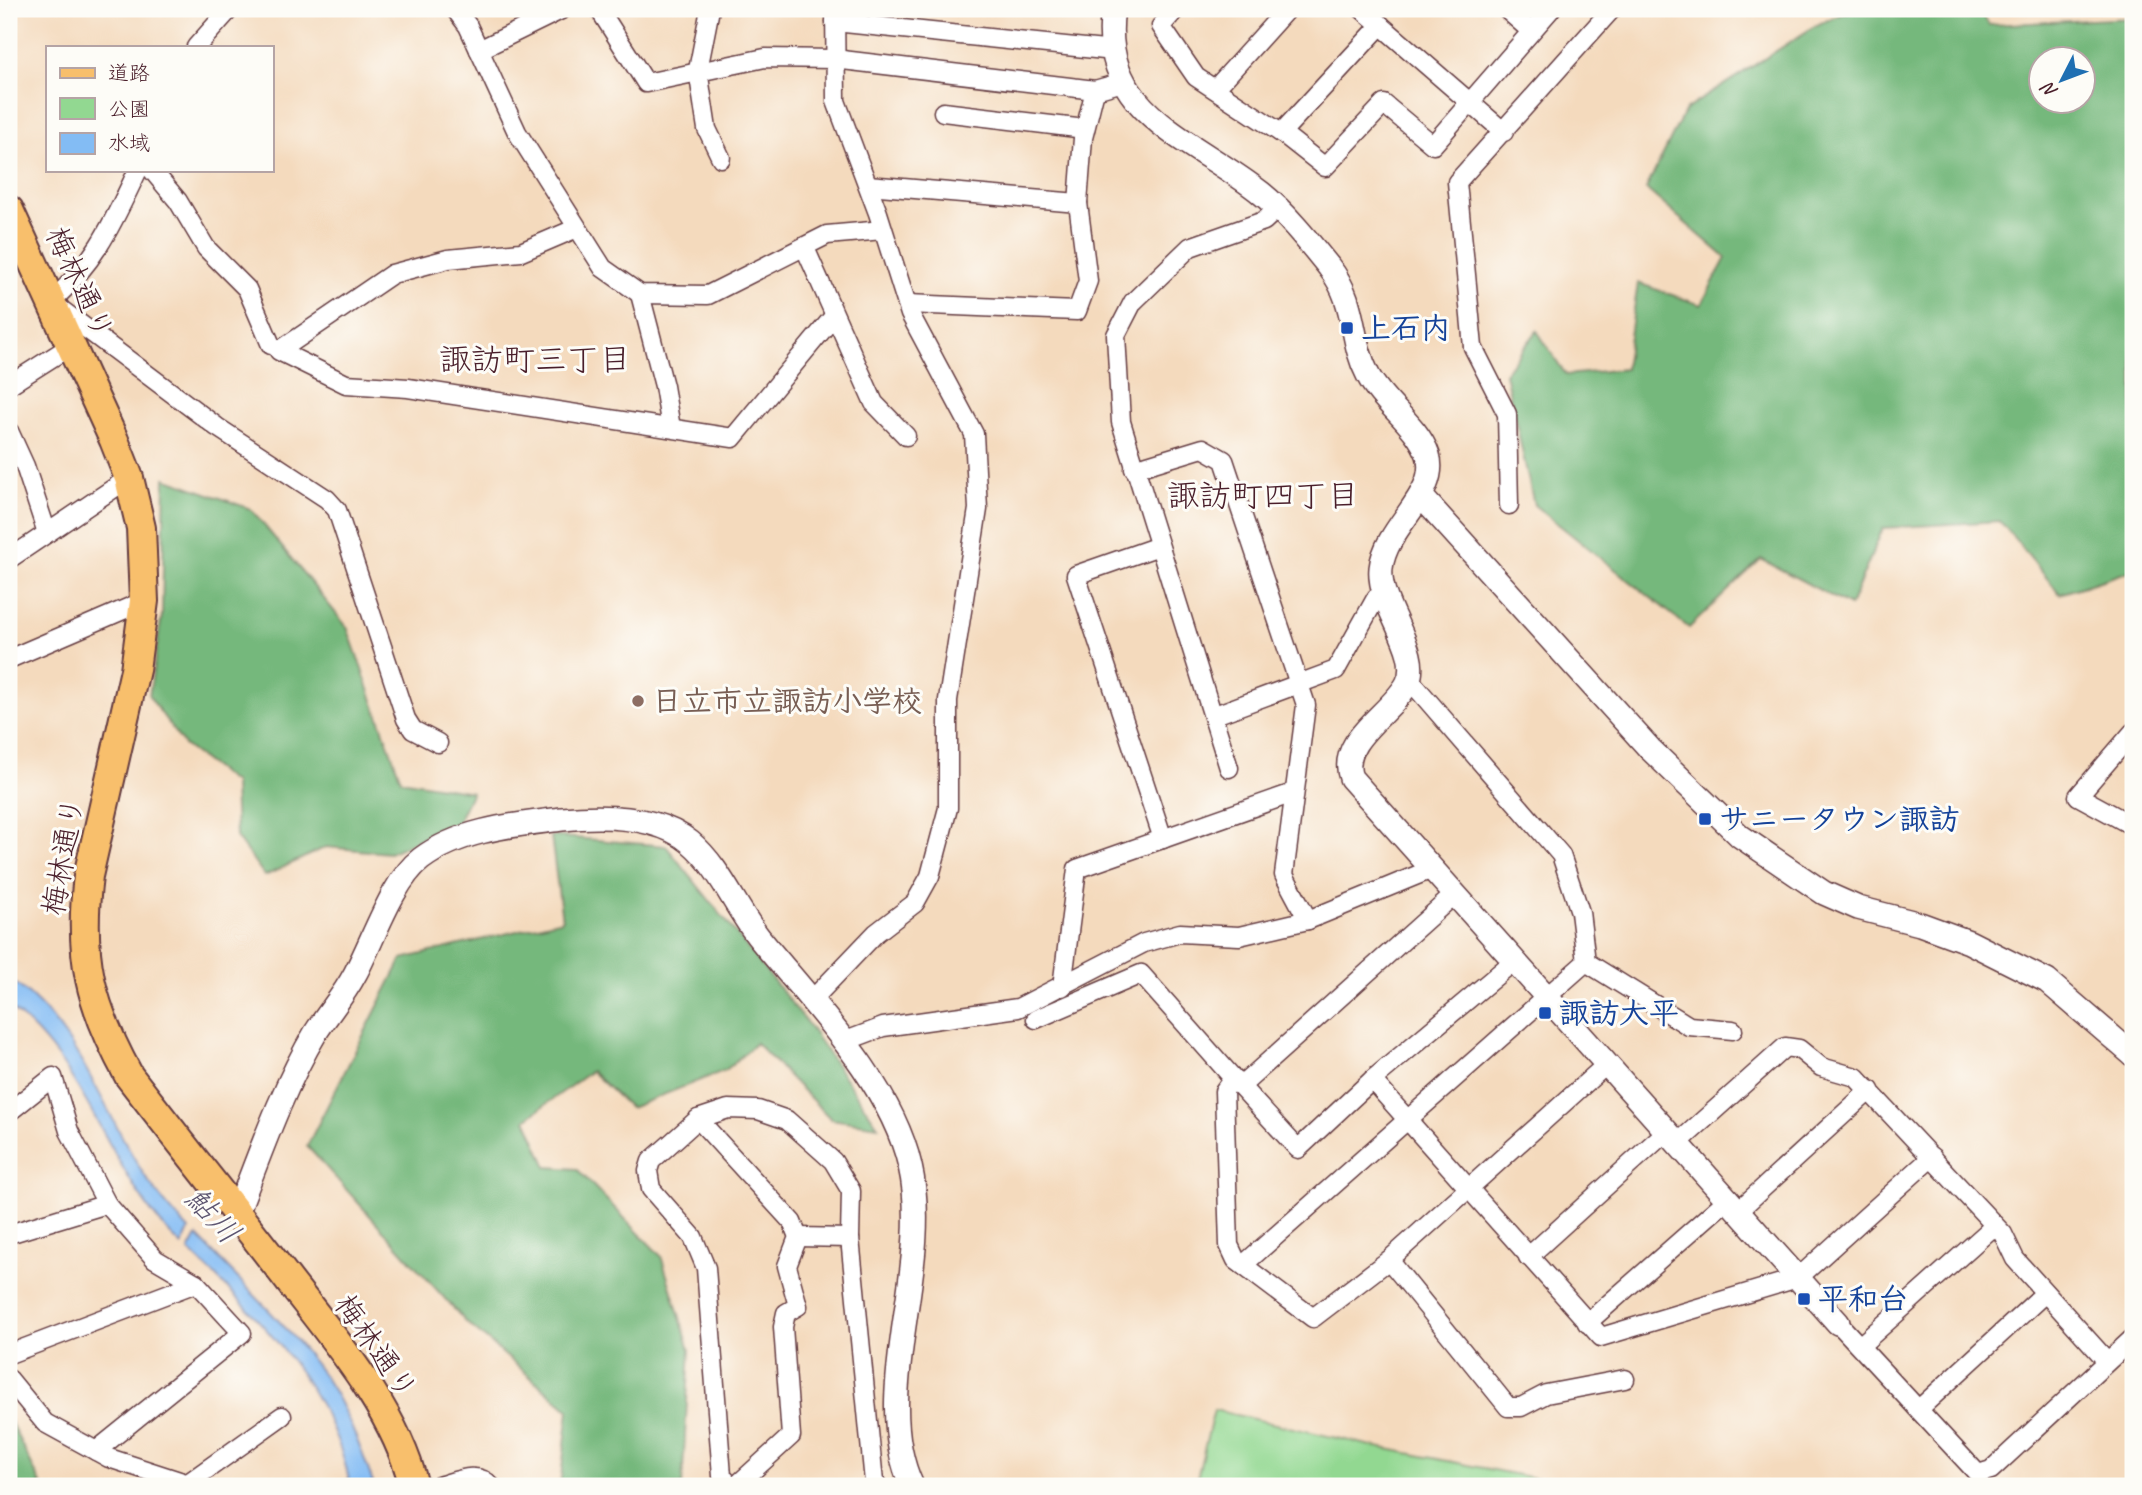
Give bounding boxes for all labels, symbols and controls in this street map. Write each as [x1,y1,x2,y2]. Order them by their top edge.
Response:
legend [46,46,273,172]
north arrow [2026,46,2096,116]
text: 道路 [108,60,150,86]
text: N [2035,76,2063,103]
text: 公園 [108,96,150,122]
text: 水域 [108,130,150,156]
street label: 梅林通り [37,221,123,345]
place label: 上石内 [1361,309,1451,347]
marker: 上石内 [1339,320,1355,336]
district label: 諏訪町三丁目 [439,339,631,380]
district label: 諏訪町四丁目 [1167,475,1359,516]
place label: 日立市立諏訪小学校 [652,682,922,720]
marker: 日立市立諏訪小学校 [630,693,646,709]
street label: 梅林通り [34,794,92,918]
place label: サニータウン諏訪 [1719,800,1959,838]
marker: サニータウン諏訪 [1697,811,1713,827]
place label: 諏訪大平 [1559,994,1679,1032]
marker: 諏訪大平 [1537,1005,1553,1021]
water label: 鮎川 [176,1178,249,1253]
place label: 平和台 [1818,1280,1908,1318]
street label: 梅林通り [326,1287,426,1407]
marker: 平和台 [1796,1291,1812,1307]

